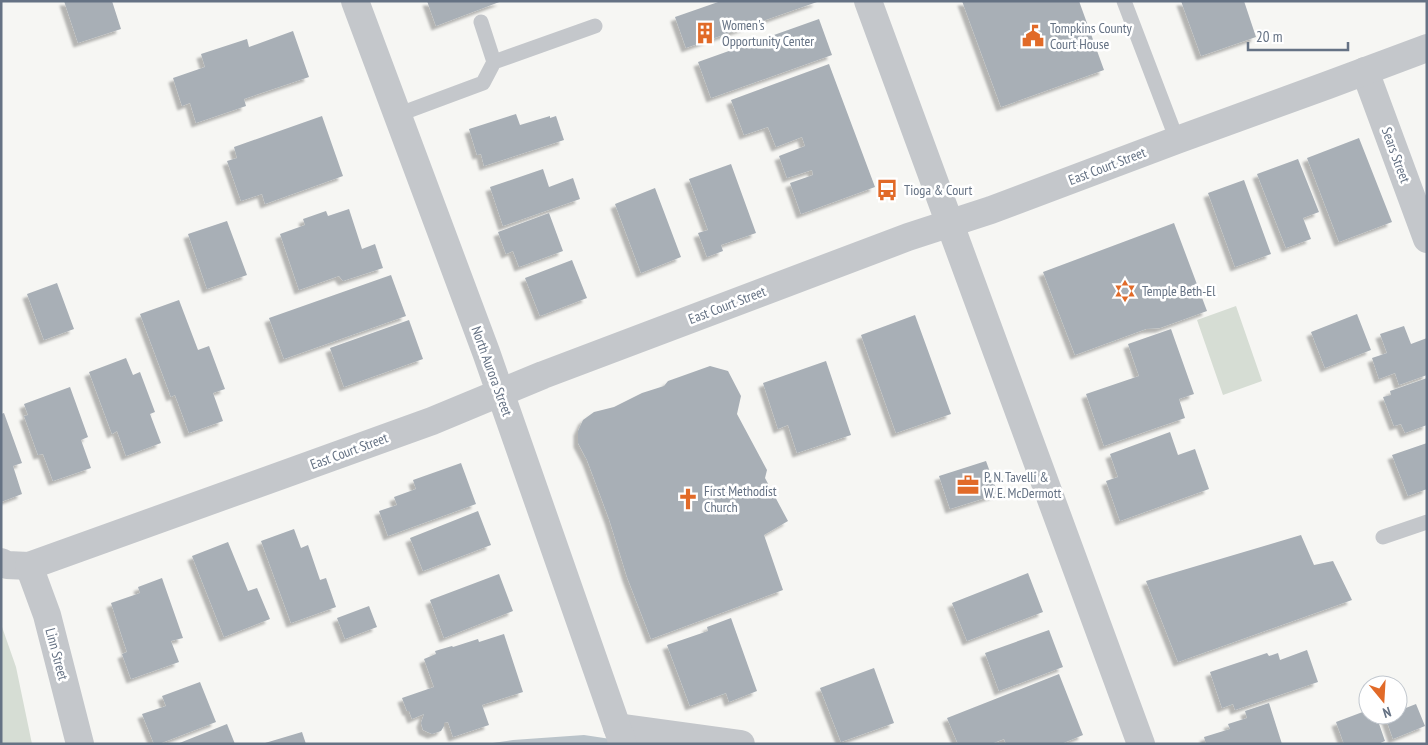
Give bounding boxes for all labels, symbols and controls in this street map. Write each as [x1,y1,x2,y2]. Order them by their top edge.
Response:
place label: Women's Opportunity Center [722,16,814,50]
place label: Tompkins County Court House [1050,19,1132,53]
building icon: Women's Opportunity Center [692,20,718,46]
scale bar [1248,20,1348,52]
public building icon: Tompkins County Court House [1020,23,1046,49]
text: 20 m [1256,27,1282,46]
street label: Sears Street [1378,125,1414,185]
street label: East Court Street [1066,143,1148,189]
bus stop icon: Tioga & Court [874,177,900,203]
place label: Tioga & Court [904,181,972,199]
synagogue icon: Temple Beth-El [1112,278,1138,304]
street label: East Court Street [686,282,768,328]
place label: Temple Beth-El [1142,282,1216,300]
street label: North Aurora Street [467,324,517,419]
street label: East Court Street [308,429,390,473]
place label: P. N. Tavelli & W. E. McDermott [984,468,1061,502]
office icon: P. N. Tavelli & W. E. McDermott [955,472,981,498]
place label: First Methodist Church [704,482,777,516]
church icon: First Methodist Church [675,486,701,512]
street label: Linn Street [41,626,73,682]
north arrow [1358,675,1408,725]
text: N [1381,703,1393,722]

